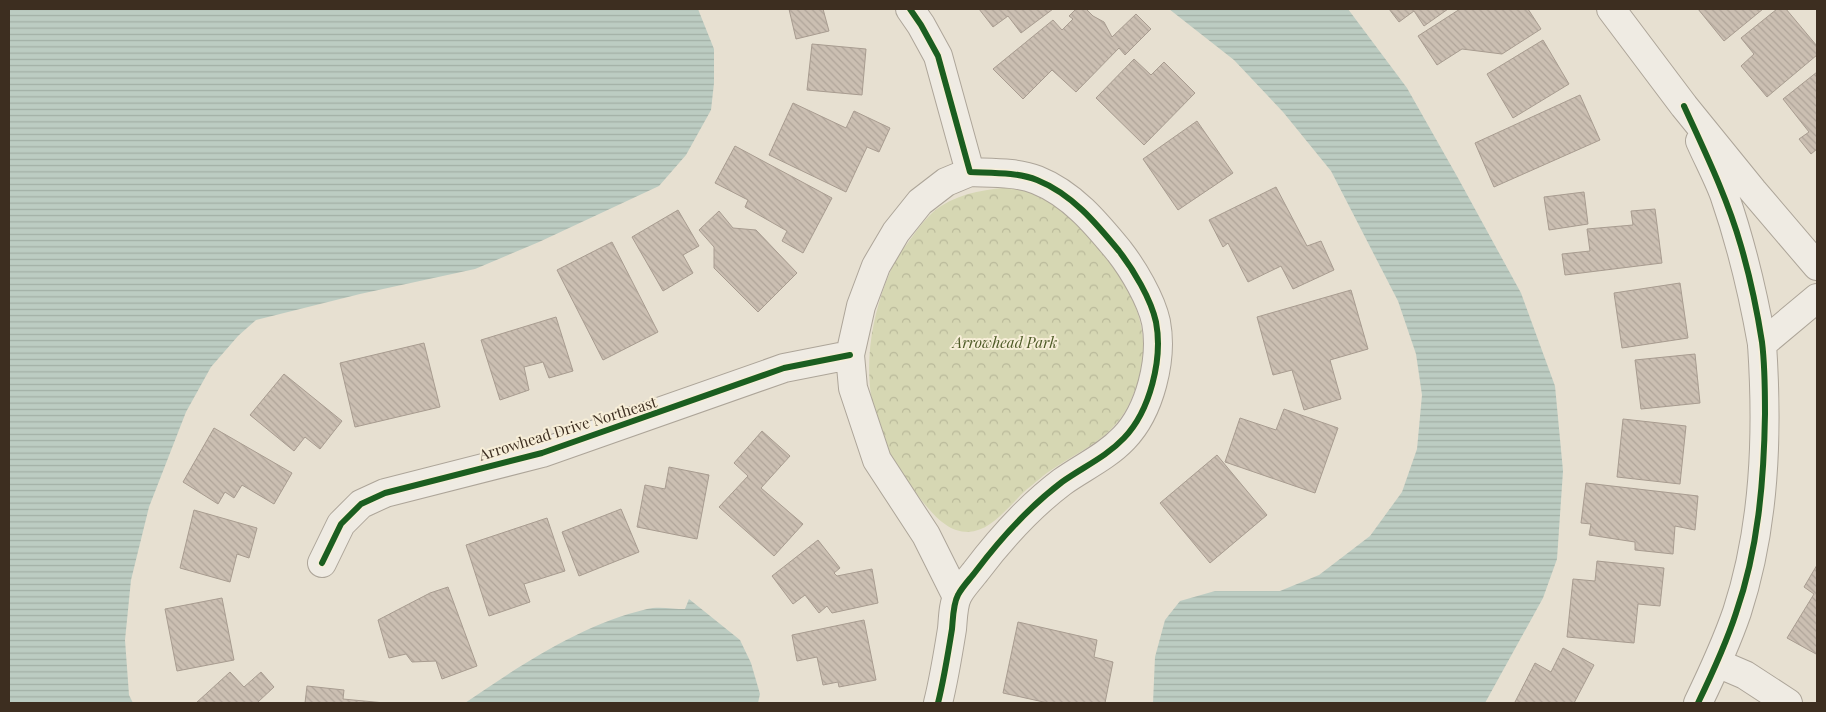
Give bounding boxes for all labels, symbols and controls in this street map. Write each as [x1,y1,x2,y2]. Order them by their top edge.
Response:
park label: Arrowhead Park [951,332,1057,352]
street label: Arrowhead Drive Northeast [475,391,660,465]

